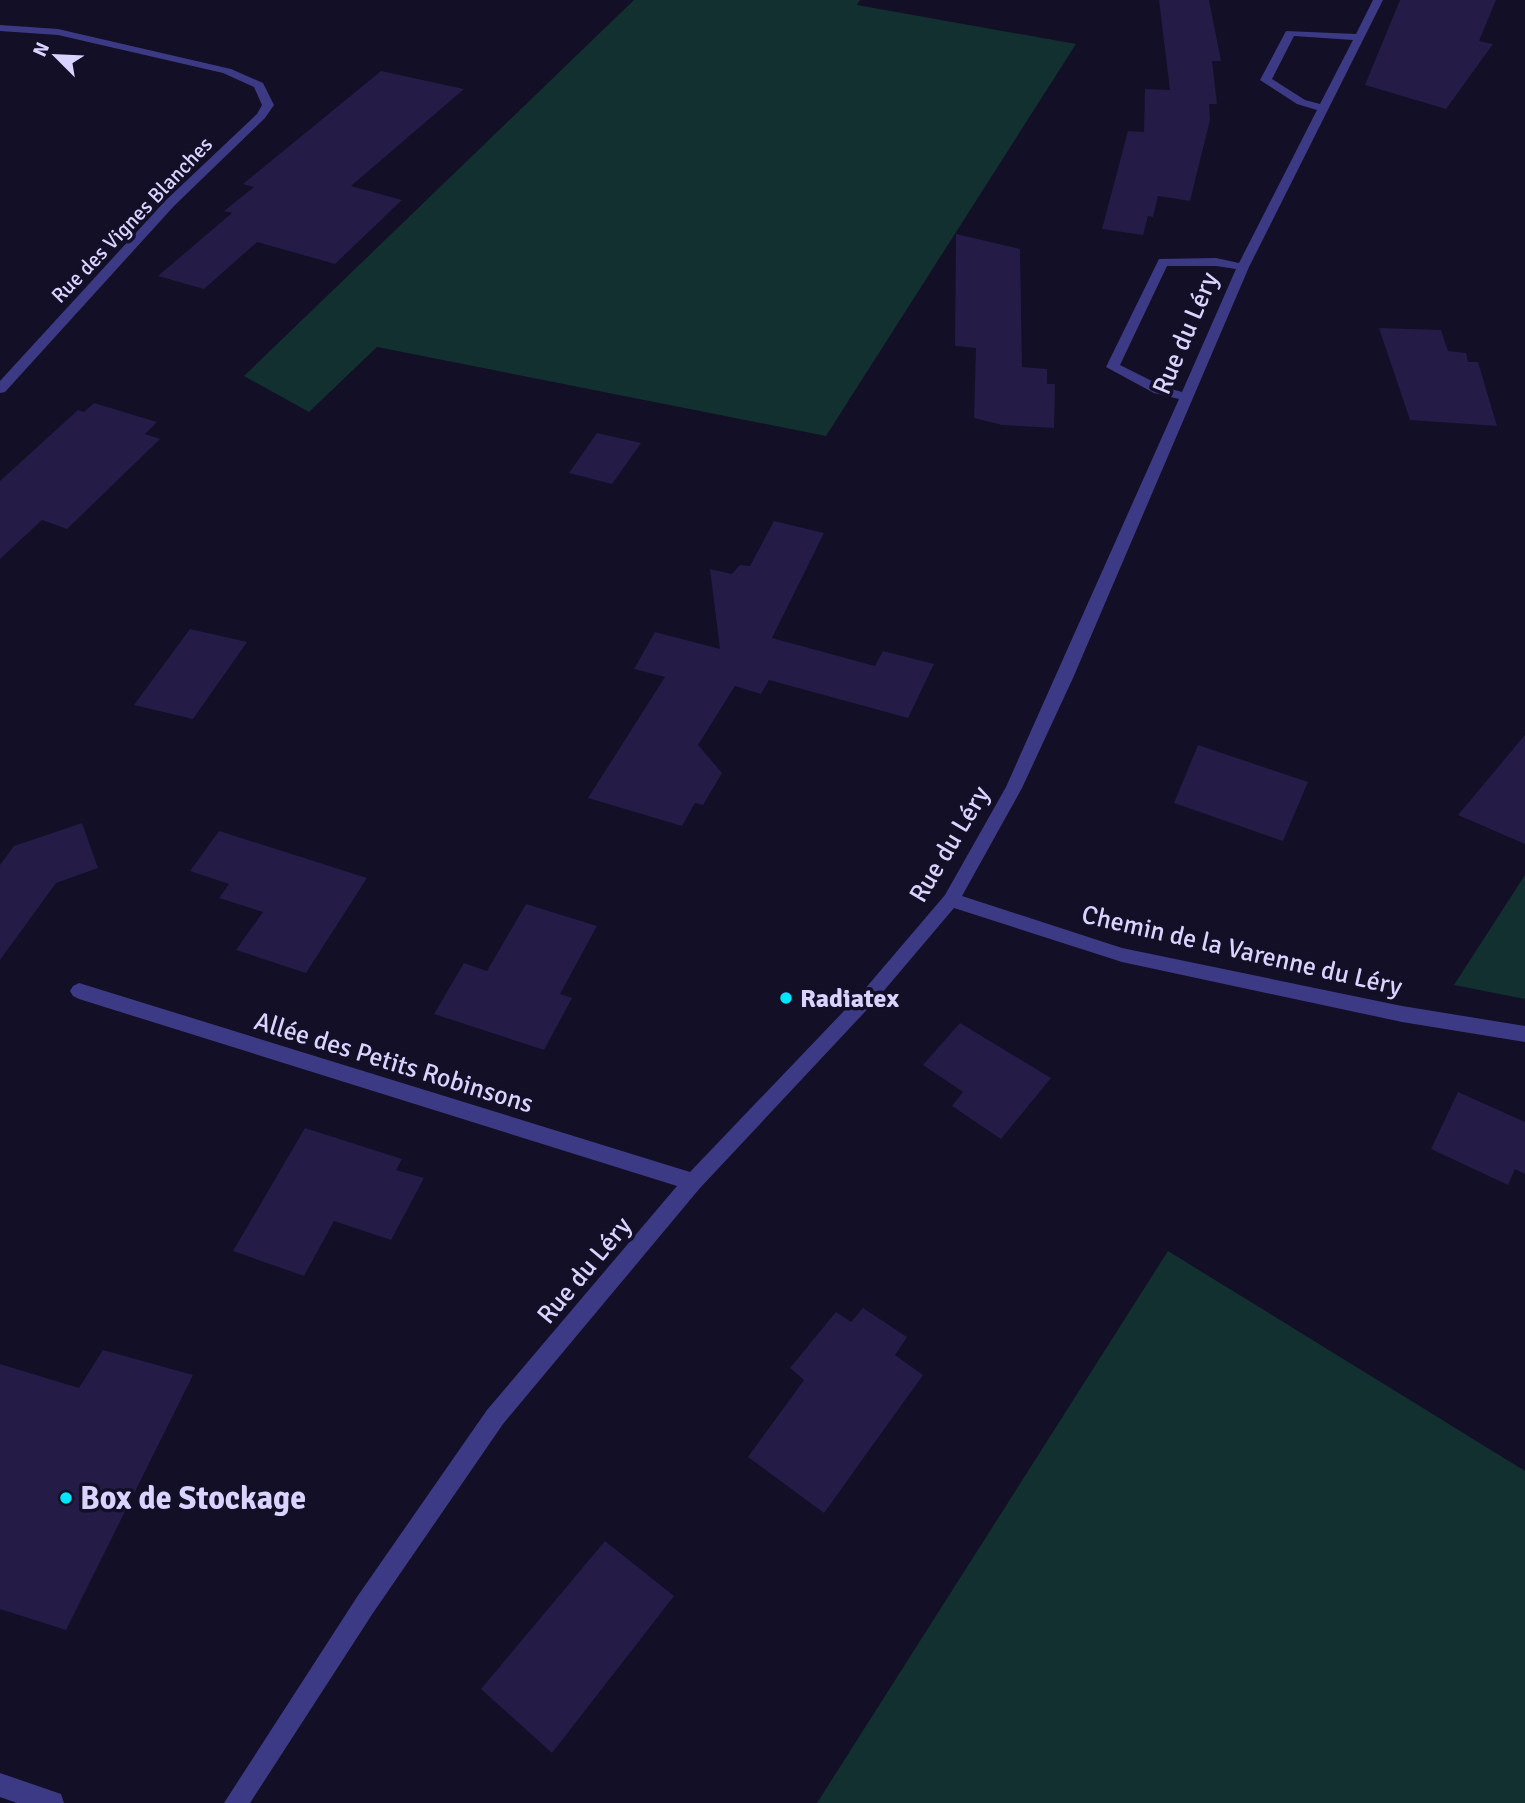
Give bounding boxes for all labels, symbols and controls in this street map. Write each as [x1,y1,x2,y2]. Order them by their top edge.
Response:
north arrow [21,21,91,91]
text: N [28,39,55,60]
street label: Rue des Vignes Blanches [46,132,218,308]
street label: Rue du Léry [1146,267,1226,399]
street label: Rue du Léry [903,781,997,908]
street label: Chemin de la Varenne du Léry [1078,898,1405,1003]
place label: Radiatex [800,983,899,1015]
marker: Radiatex [778,990,794,1006]
street label: Allée des Petits Robinsons [251,1005,537,1121]
street label: Rue du Léry [531,1211,639,1331]
place label: Box de Stockage [80,1479,306,1518]
marker: Box de Stockage [58,1490,74,1506]

